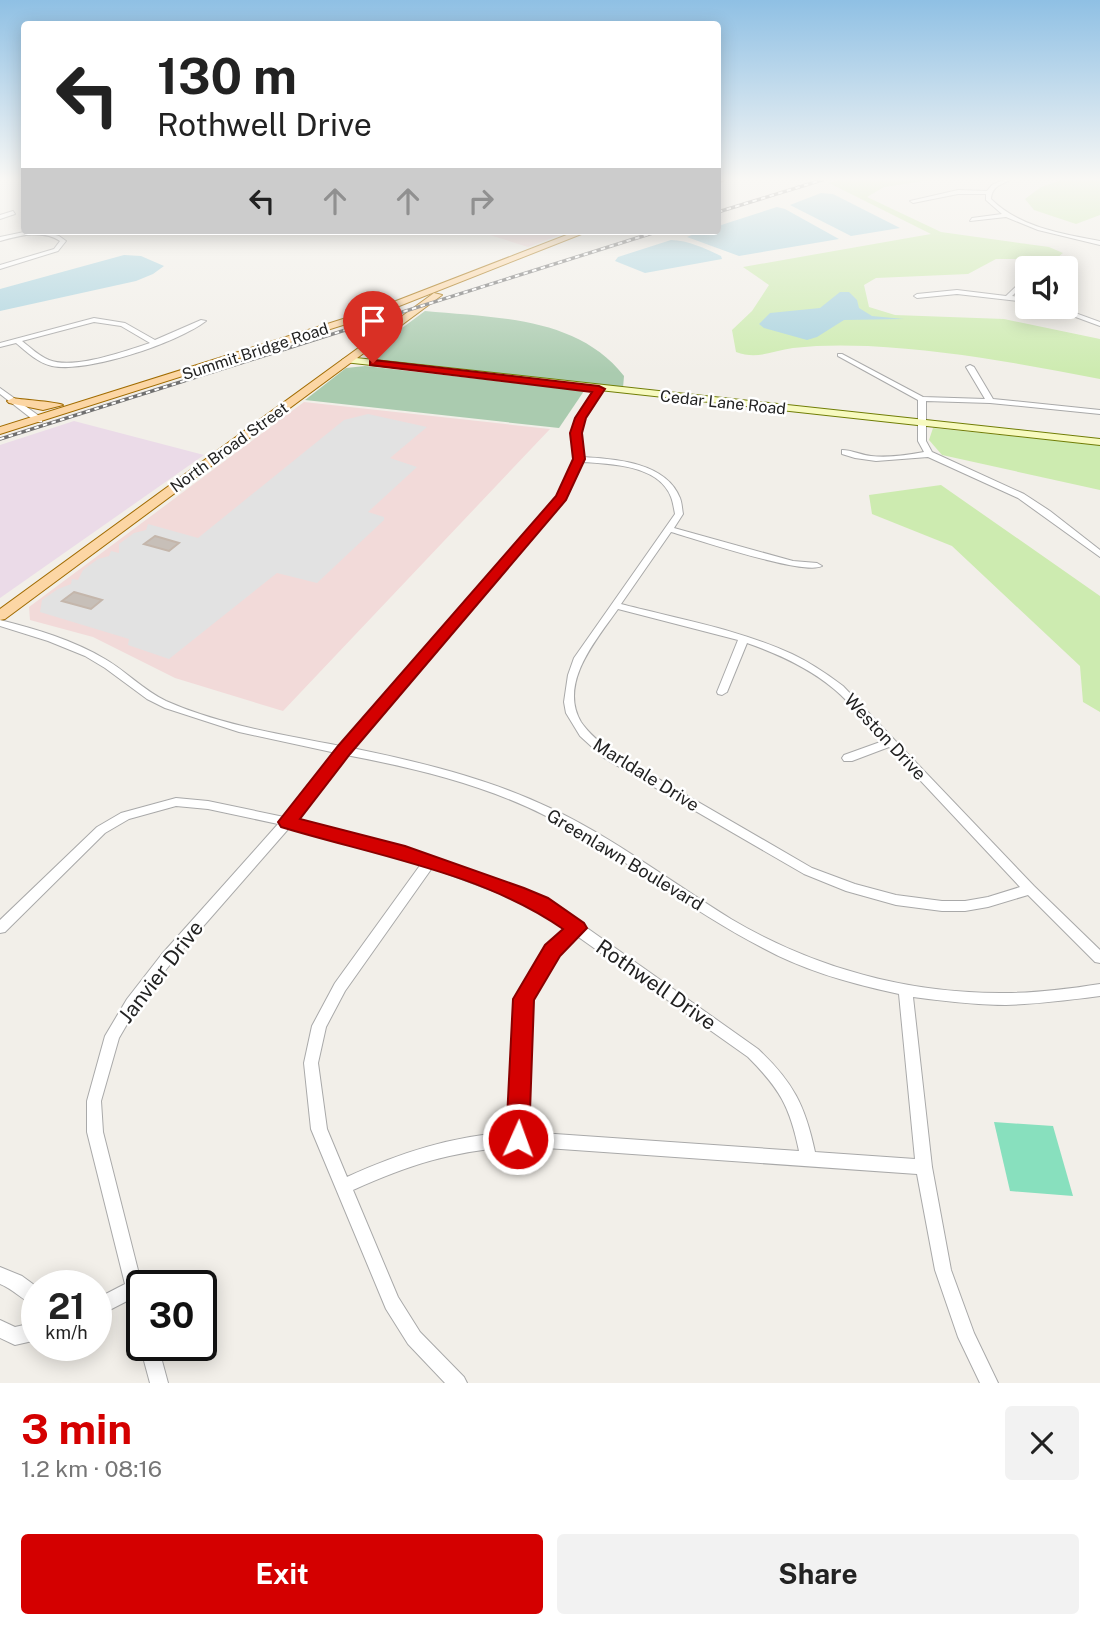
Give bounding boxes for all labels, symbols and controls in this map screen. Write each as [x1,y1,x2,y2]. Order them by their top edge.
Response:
text: 130 m [157,47,297,105]
icon: left [42,49,133,140]
text: Rothwell Drive [157,106,372,143]
icon: left [243,182,281,220]
icon: ahead [316,182,354,220]
icon: ahead [389,182,427,220]
icon: right [462,182,500,220]
map controls [1015,256,1078,319]
button: sound [1015,256,1078,319]
pin [343,291,403,363]
icon: arrive [354,302,392,340]
street label: Summit Bridge Road [180,319,331,384]
street label: Cedar Lane Road [659,386,787,419]
street label: North Broad Street [167,398,292,497]
street label: Weston Drive [840,689,931,784]
street label: Marldale Drive [589,734,703,816]
street label: Greenlawn Boulevard [543,804,707,915]
street label: Janvier Drive [113,916,208,1028]
street label: Rothwell Drive [591,934,721,1035]
position arrow [481,1102,555,1176]
speed limit sign: 30 [126,1270,217,1361]
text: 21 [48,1286,85,1327]
text: km/h [45,1322,88,1343]
text: 3 min [21,1404,132,1453]
button: close [1005,1406,1079,1480]
text: 1.2 km · 08:16 [21,1455,162,1482]
button: Exit [21,1534,543,1614]
button: Share [557,1534,1079,1614]

